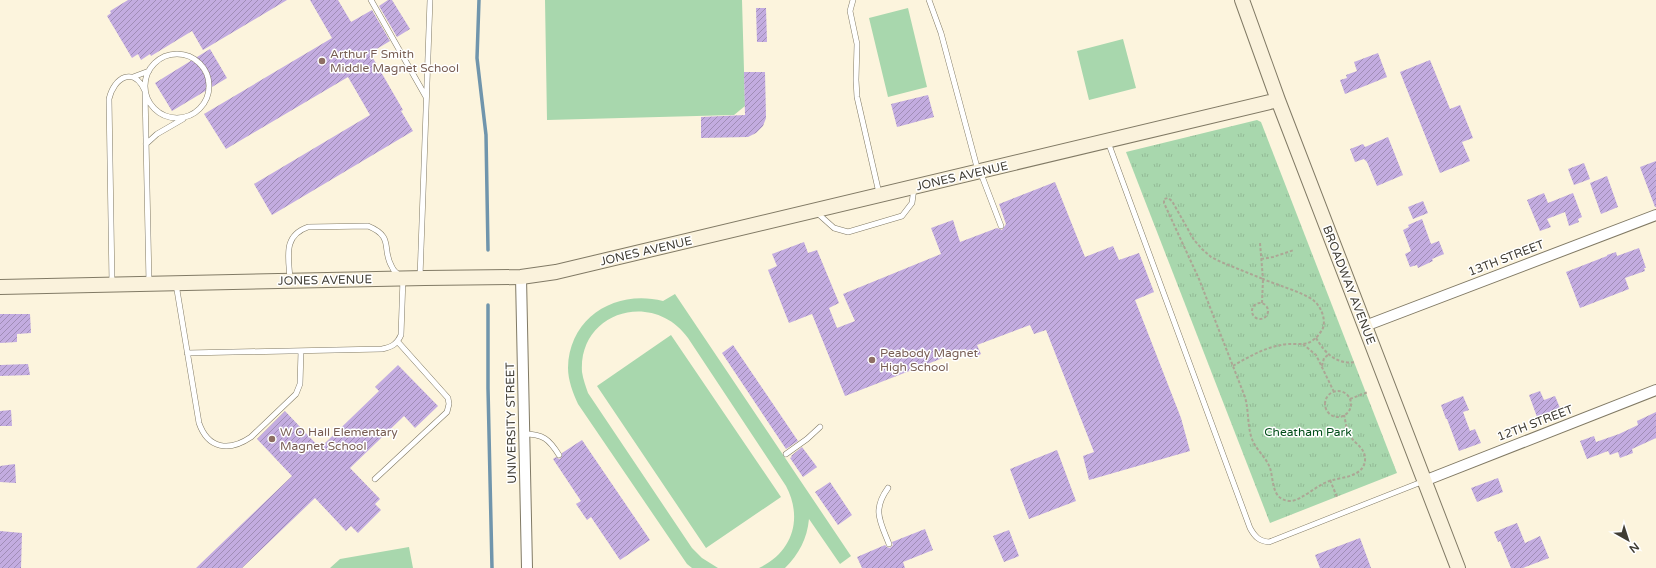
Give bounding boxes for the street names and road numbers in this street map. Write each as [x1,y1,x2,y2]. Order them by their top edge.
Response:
street label: JONES AVENUE [915,159,1010,193]
street label: BROADWAY AVENUE [1320,224,1378,347]
street label: JONES AVENUE [599,234,694,268]
street label: 13TH STREET [1466,237,1546,279]
street label: JONES AVENUE [278,272,372,288]
street label: UNIVERSITY STREET [503,361,519,484]
street label: 12TH STREET [1495,402,1575,444]

